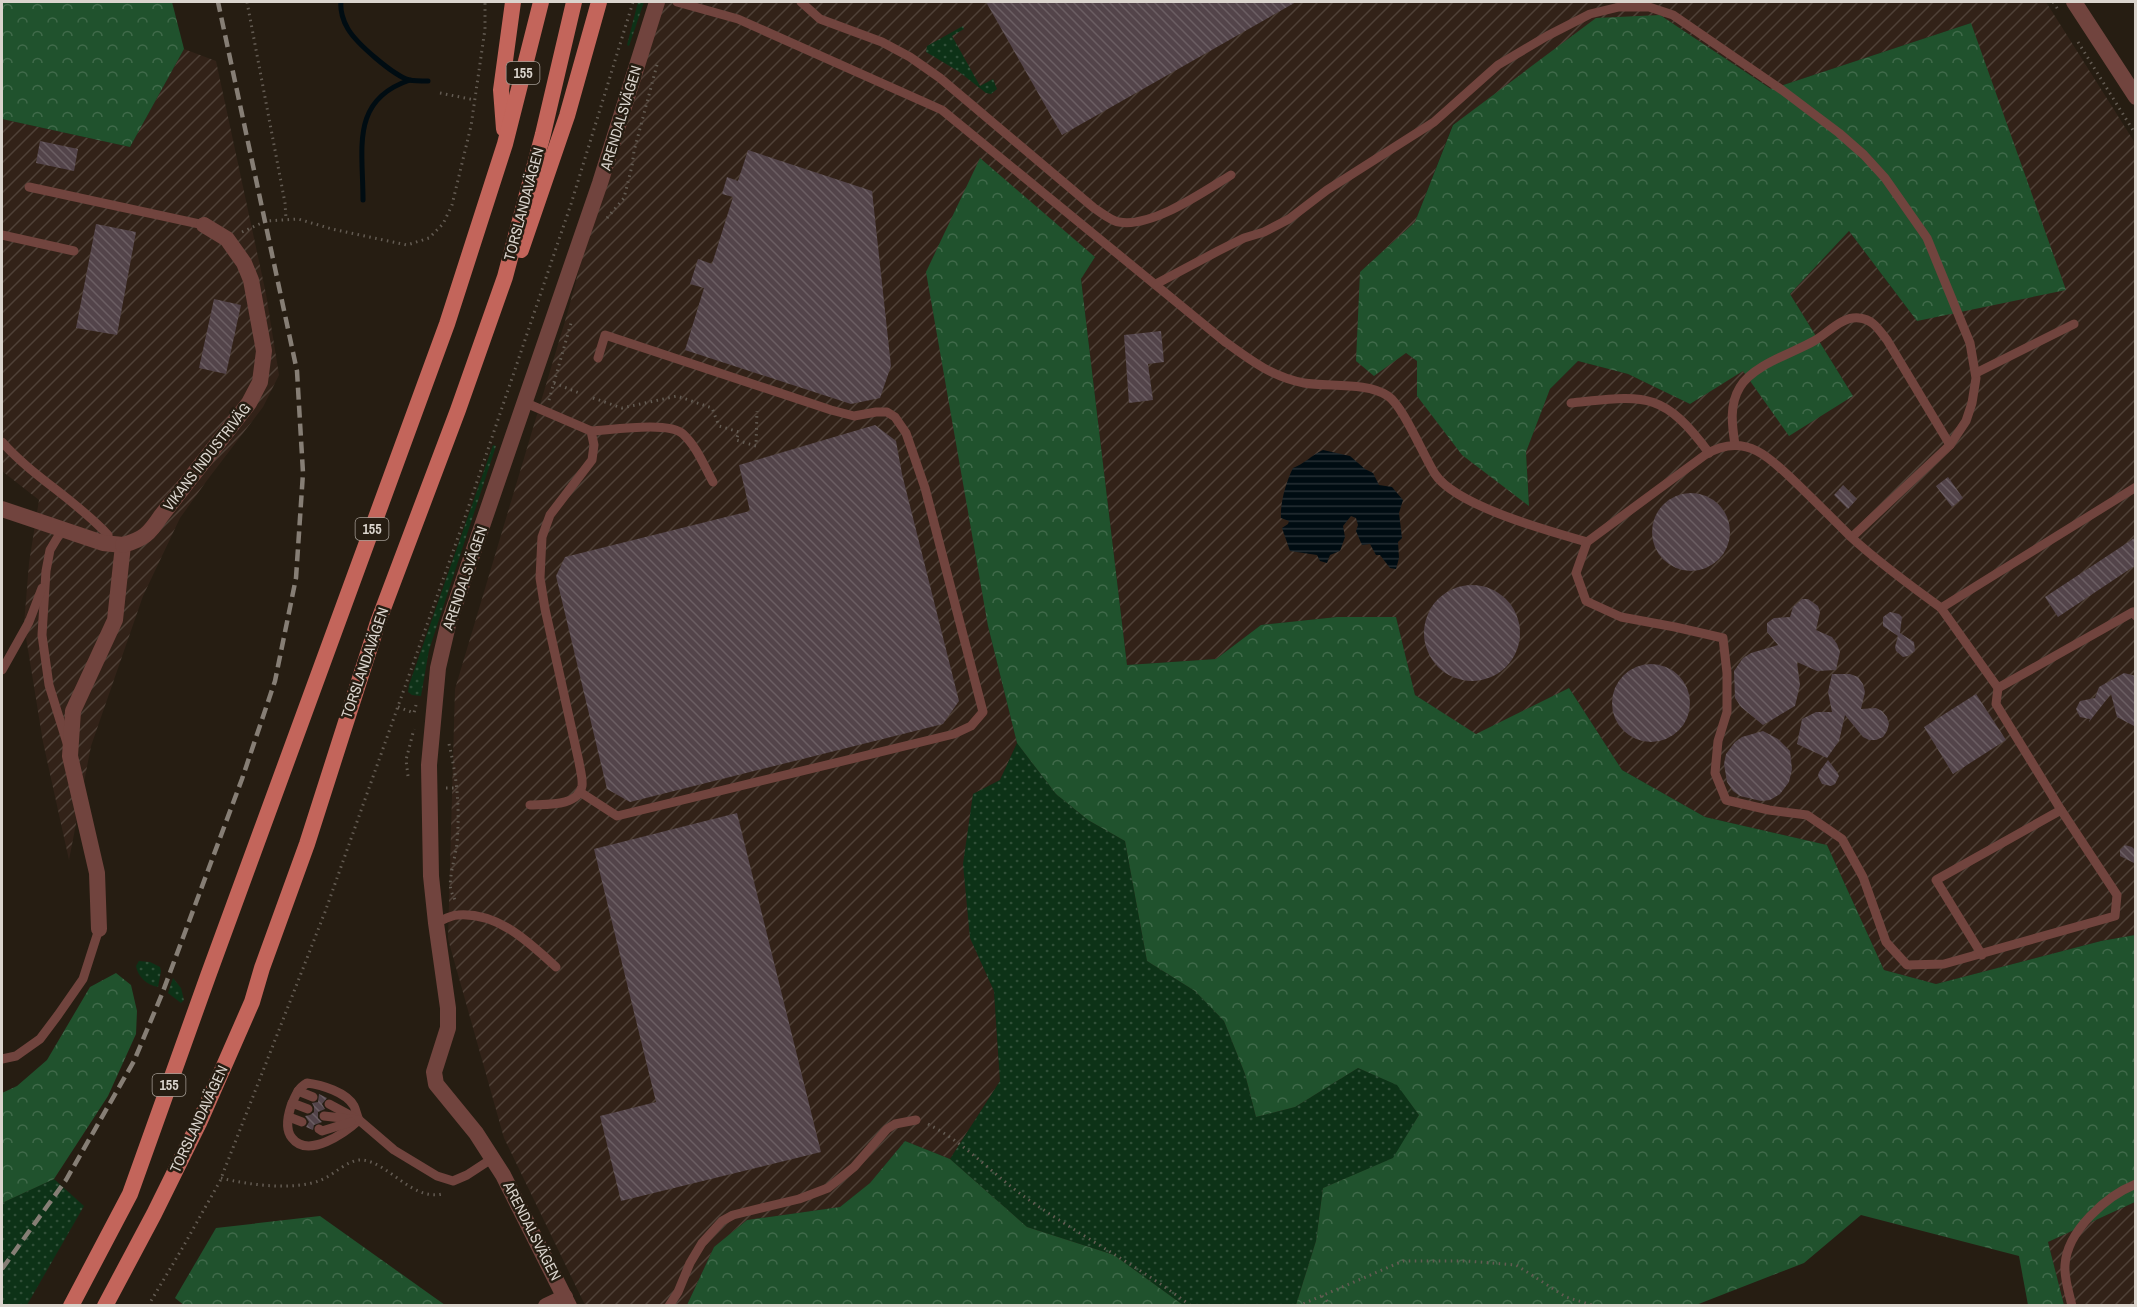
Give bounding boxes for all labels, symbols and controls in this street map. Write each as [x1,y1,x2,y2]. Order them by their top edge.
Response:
road number: 155 [506,62,540,84]
street label: ARENDALSVÄGEN [594,63,646,174]
street label: TORSLANDAVÄGEN [498,145,549,263]
street label: VIKANS INDUSTRIVÄG [158,398,255,515]
road number: 155 [356,518,388,540]
street label: ARENDALSVÄGEN [437,523,492,633]
street label: TORSLANDAVÄGEN [336,604,393,721]
street label: TORSLANDAVÄGEN [164,1062,233,1176]
road number: 155 [152,1074,186,1096]
street label: ARENDALSVÄGEN [498,1177,566,1284]

